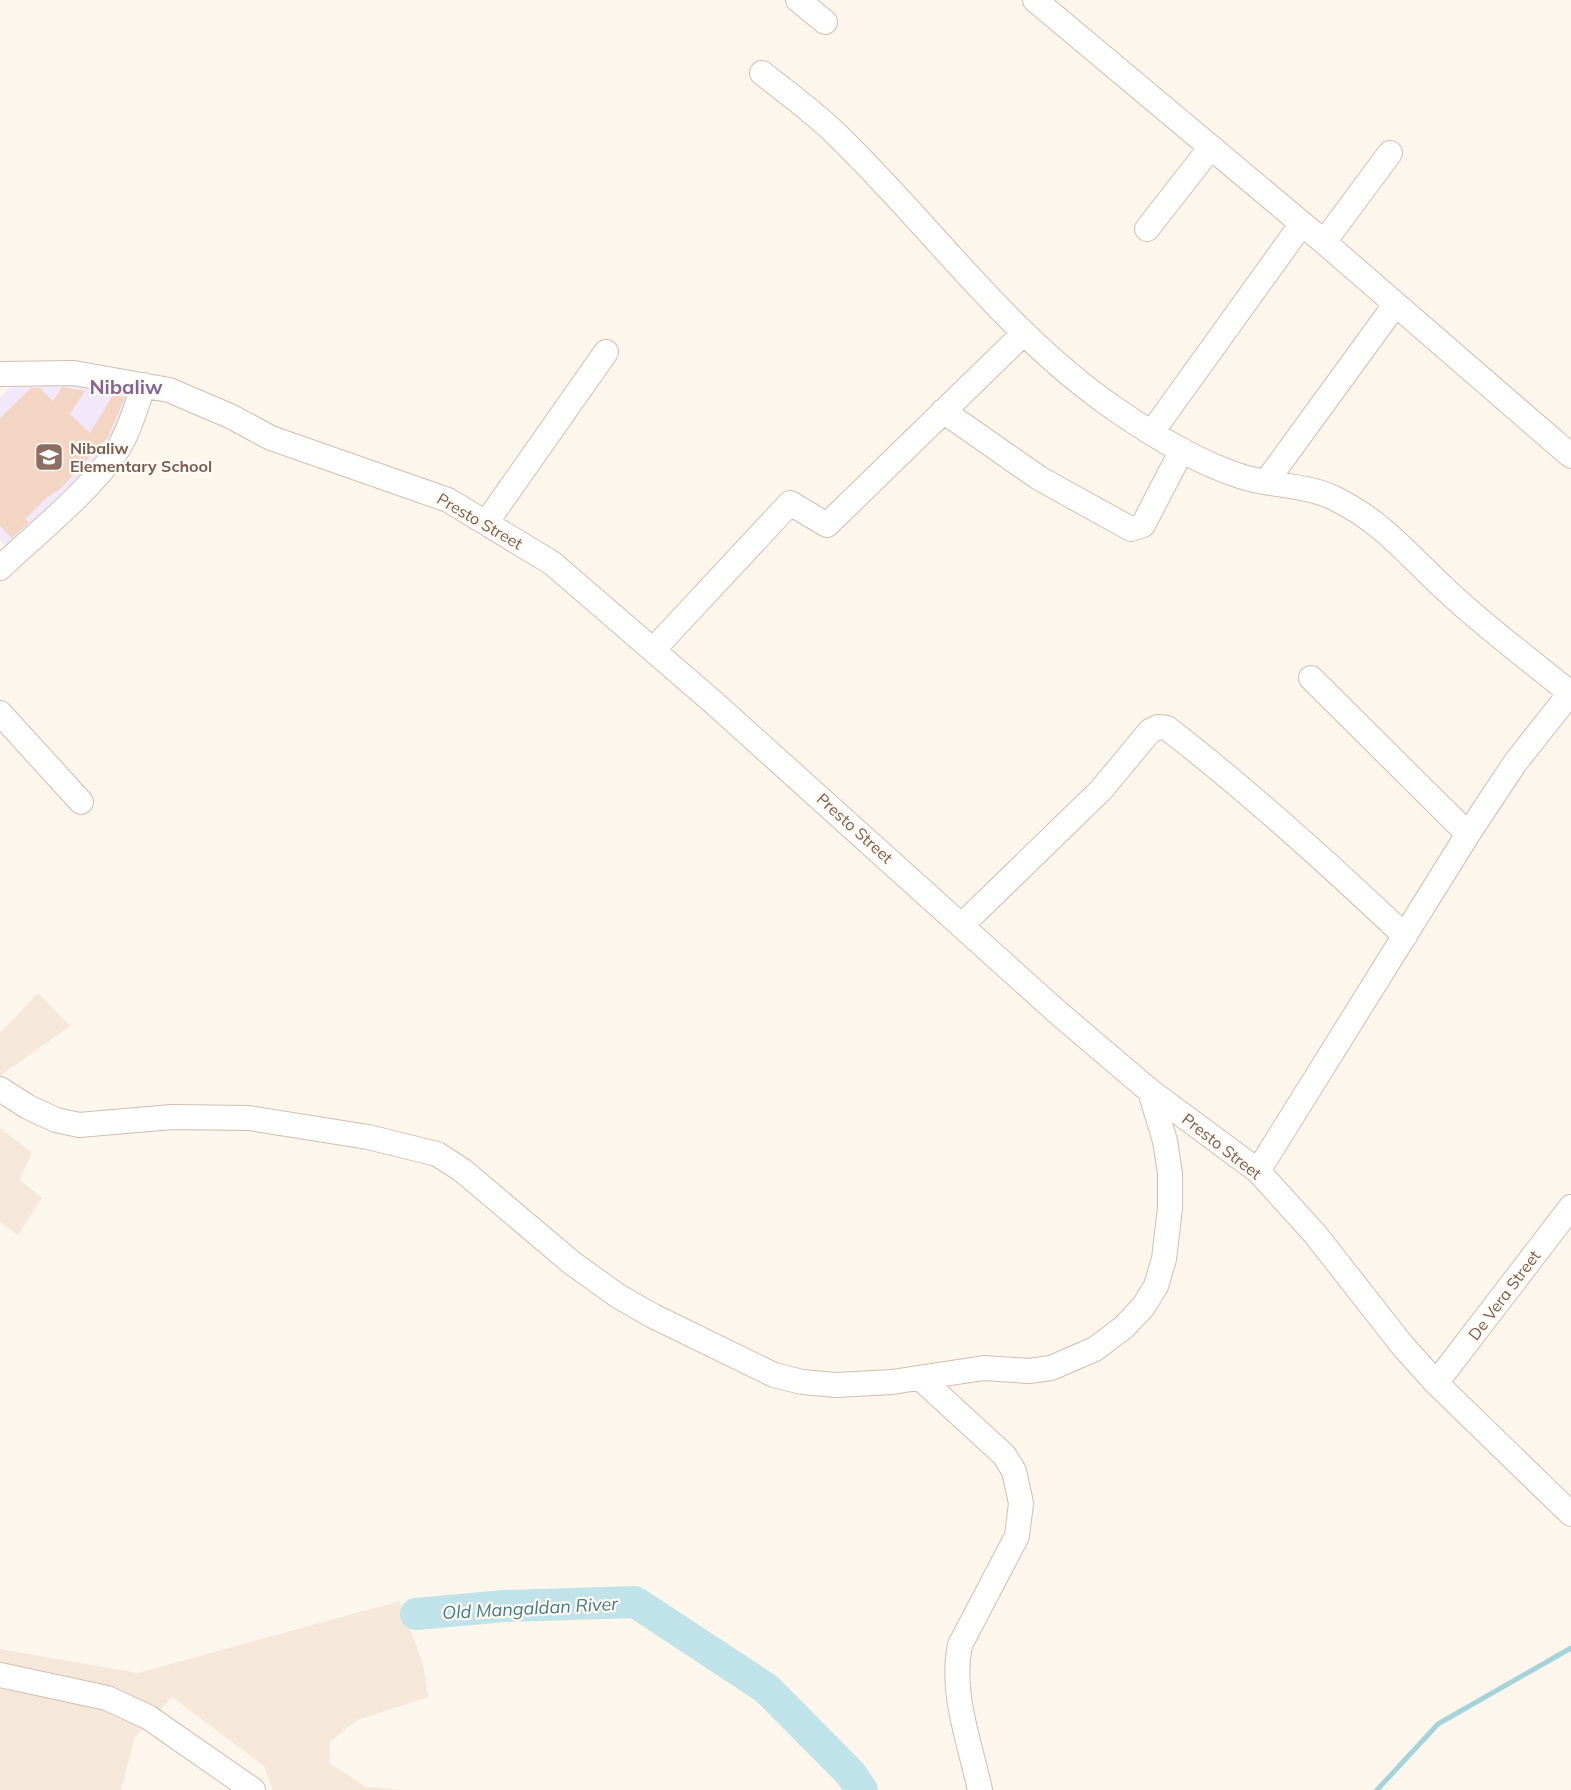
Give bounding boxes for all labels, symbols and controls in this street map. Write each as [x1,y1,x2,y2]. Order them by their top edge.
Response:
district label: Nibaliw [89,374,163,399]
place label: Nibaliw Elementary School [70,438,212,476]
school or university icon: Nibaliw Elementary School [33,441,65,473]
street label: Presto Street [434,488,527,554]
street label: Presto Street [813,789,898,868]
street label: Presto Street [1178,1109,1266,1184]
street label: De Vera Street [1464,1246,1545,1344]
water label: Old Mangaldan River [442,1592,620,1624]

